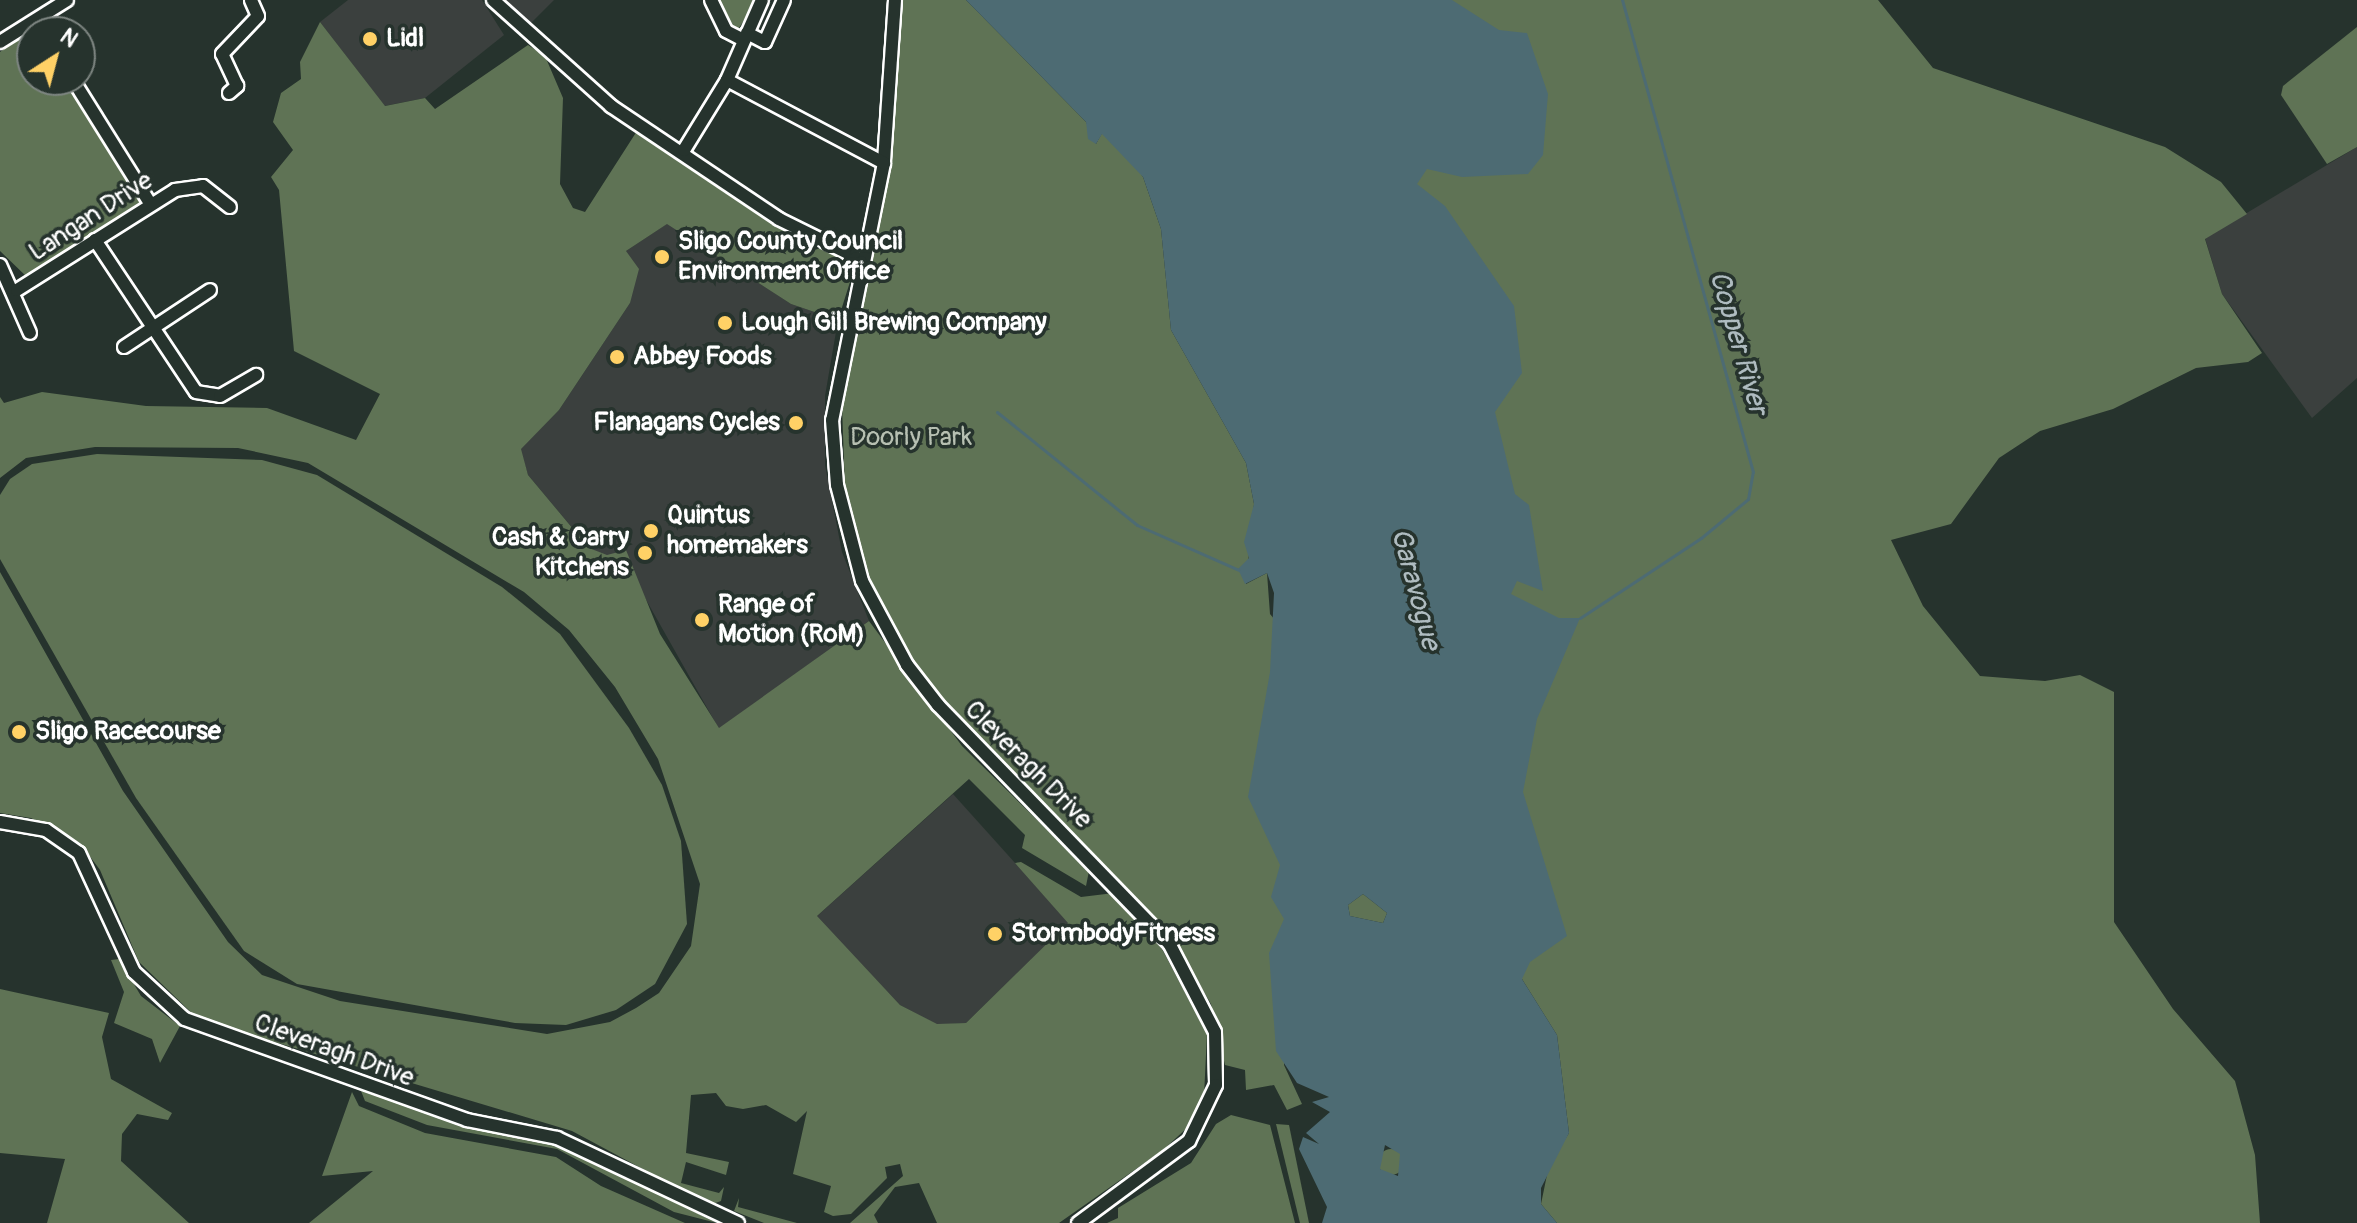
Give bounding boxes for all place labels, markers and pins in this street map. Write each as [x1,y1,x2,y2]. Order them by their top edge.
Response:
place label: Lidl [386,23,424,55]
marker: Lidl [361,30,379,48]
place label: Sligo County Council Environment Office [678,226,903,288]
marker: Sligo County Council Environment Office [653,248,671,266]
place label: Lough Gill Brewing Company [741,307,1047,339]
marker: Lough Gill Brewing Company [716,314,734,332]
place label: Abbey Foods [633,341,772,373]
marker: Abbey Foods [608,348,626,366]
place label: Flanagans Cycles [593,407,780,439]
marker: Flanagans Cycles [787,414,805,432]
place label: Quintus homemakers [667,500,808,562]
place label: Cash & Carry Kitchens [492,522,629,584]
marker: Quintus homemakers [642,522,660,540]
marker: Cash & Carry Kitchens [636,544,654,562]
place label: Range of Motion (RoM) [718,589,865,650]
marker: Range of Motion (RoM) [693,611,711,629]
place label: Sligo Racecourse [35,716,221,748]
marker: Sligo Racecourse [10,723,28,741]
place label: StormbodyFitness [1011,918,1215,950]
marker: StormbodyFitness [986,925,1004,943]

